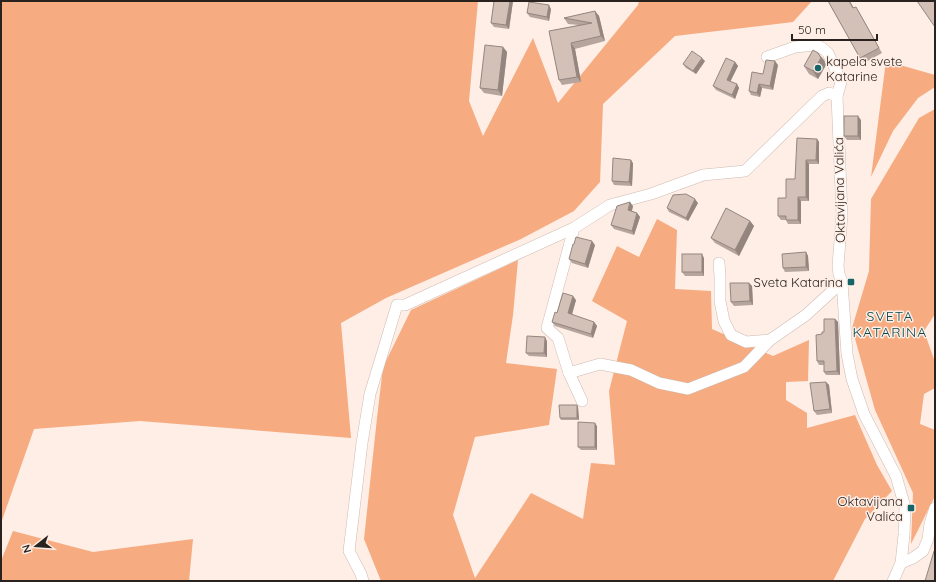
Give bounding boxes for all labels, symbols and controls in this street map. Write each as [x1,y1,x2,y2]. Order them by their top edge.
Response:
scale bar [792,16,877,42]
text: 50 m [798,22,826,37]
place label: kapela svete Katarine [826,53,902,84]
marker: kapela svete Katarine [813,63,823,73]
street label: Oktavijana Valića [830,137,848,243]
place label: Sveta Katarina [754,274,843,290]
marker: Sveta Katarina [846,277,856,287]
district label: SVETA KATARINA [853,307,927,341]
place label: Oktavijana Valića [838,493,903,524]
marker: Oktavijana Valića [906,503,916,513]
north arrow [16,526,56,566]
text: N [19,543,34,555]

